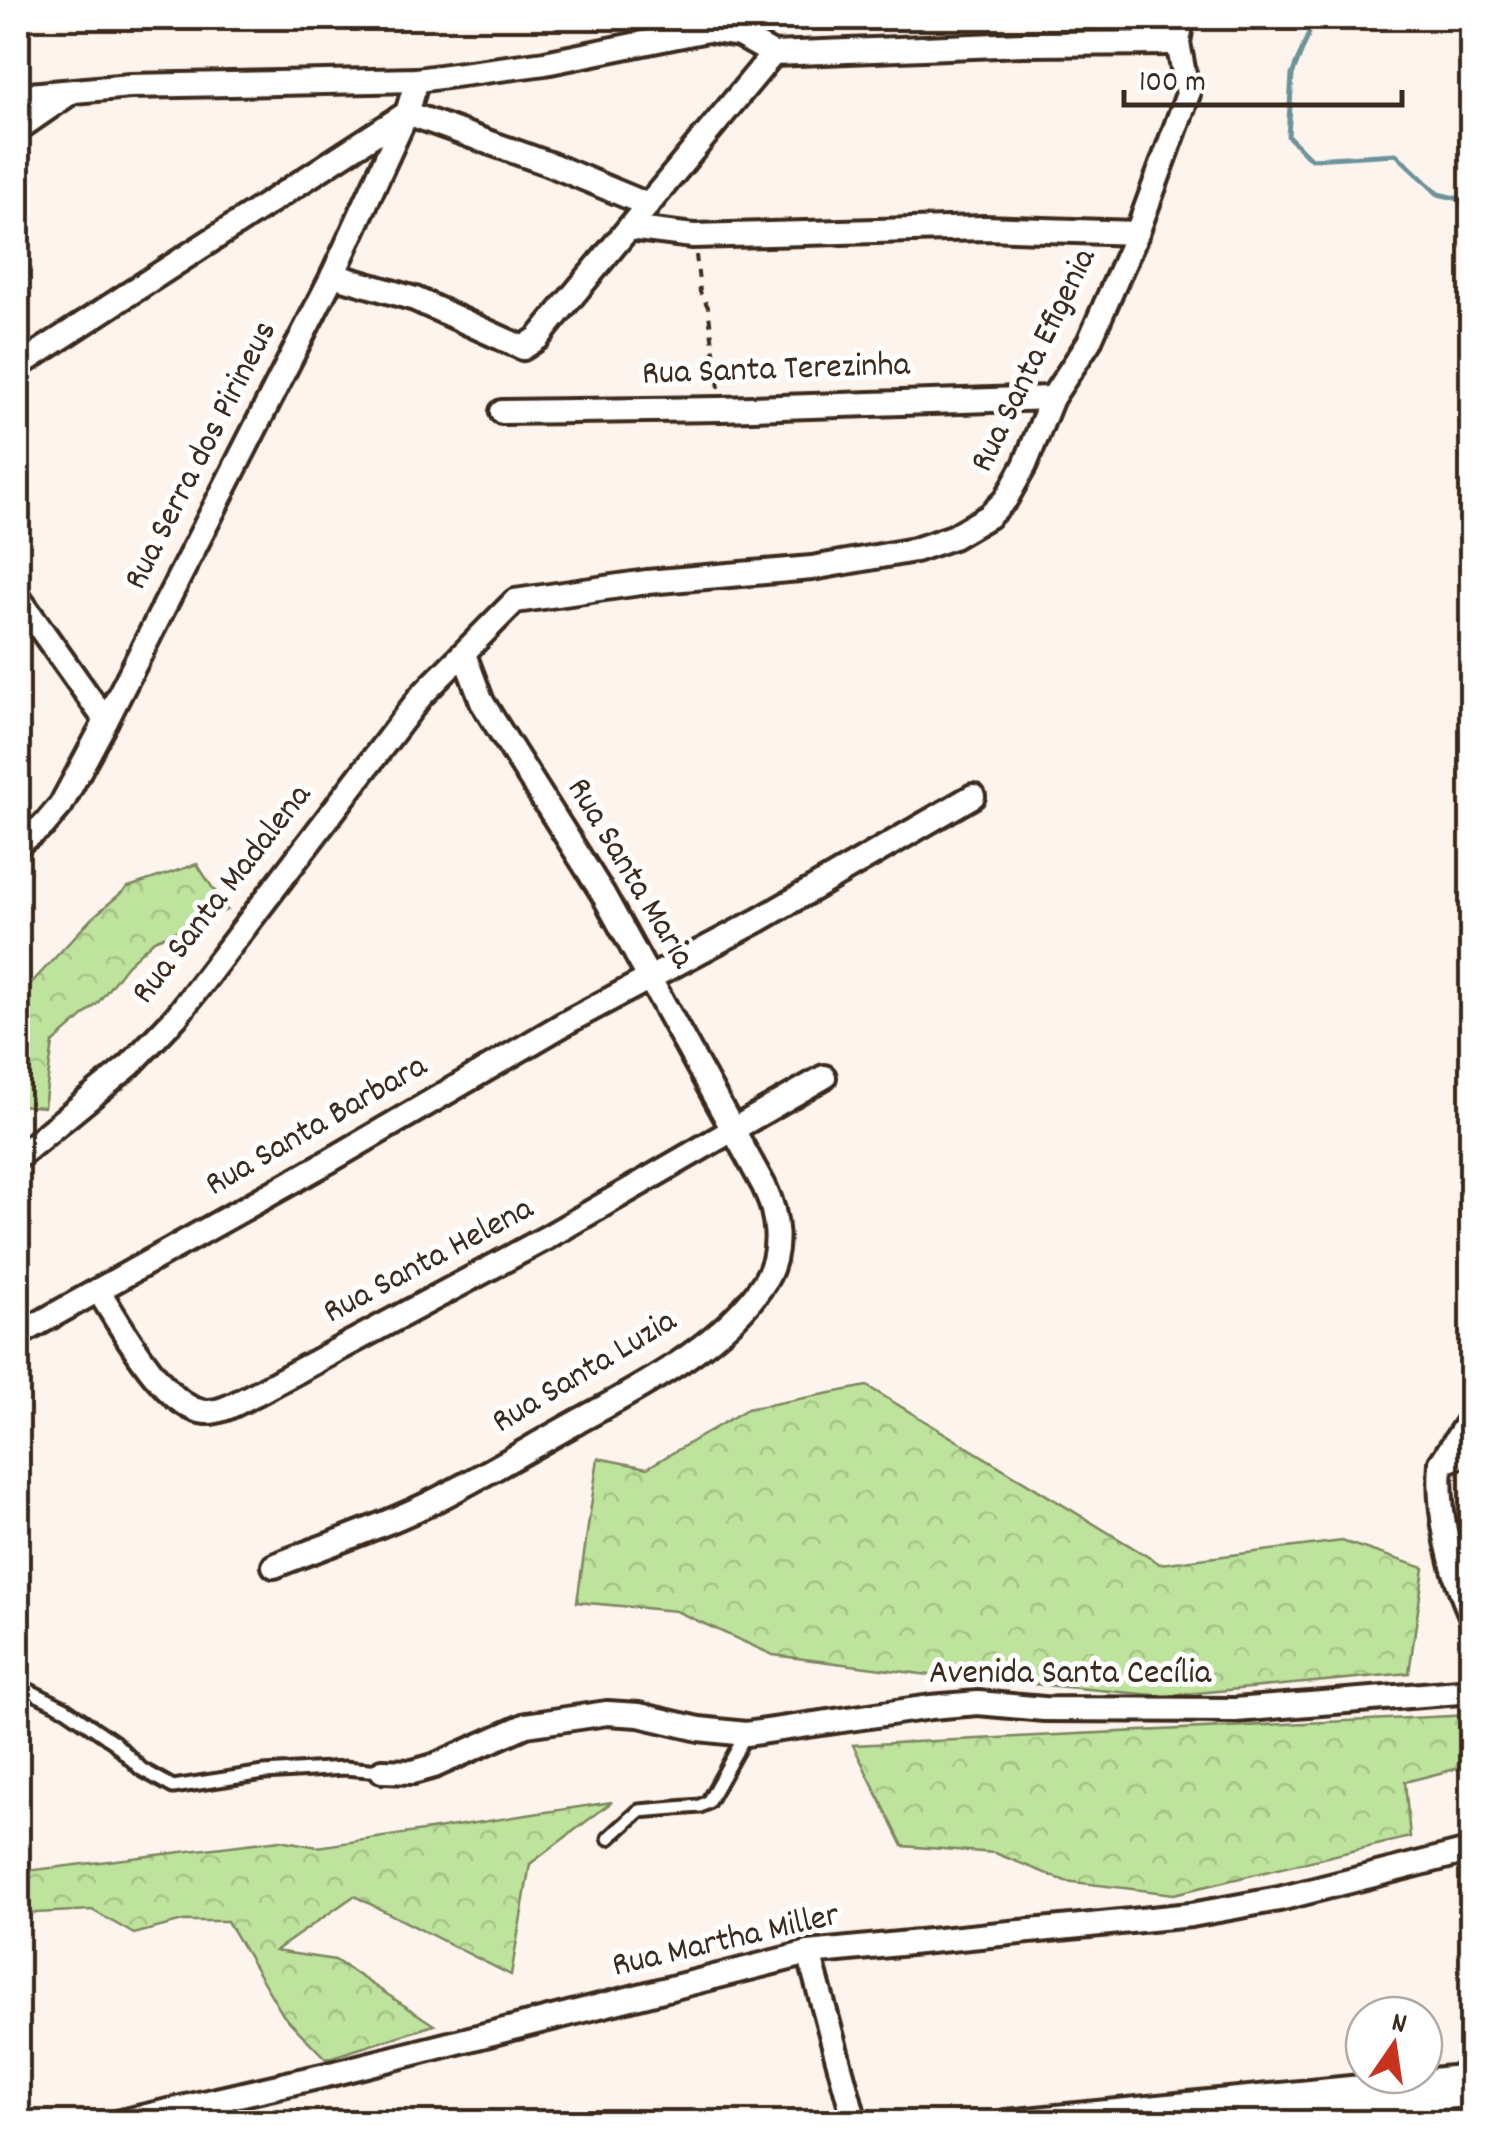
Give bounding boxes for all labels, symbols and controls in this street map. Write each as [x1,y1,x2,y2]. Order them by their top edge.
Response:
scale bar [1124,45,1402,107]
text: 100 m [1139,63,1206,106]
street label: Rua Santa Efigenia [959,240,1111,481]
street label: Rua Serra dos Pirineus [113,313,291,599]
street label: Rua Santa Terezinha [641,341,911,401]
street label: Rua Santa Maria [552,769,706,979]
street label: Rua Santa Madalena [121,774,326,1016]
street label: Rua Santa Barbara [197,1043,438,1211]
street label: Rua Santa Helena [315,1185,543,1338]
street label: Rua Santa Luzia [483,1298,687,1448]
street label: Avenida Santa Cecília [929,1650,1212,1700]
street label: Rua Martha Miller [607,1892,845,1992]
north arrow [1344,1995,1444,2095]
text: N [1387,2004,1410,2047]

